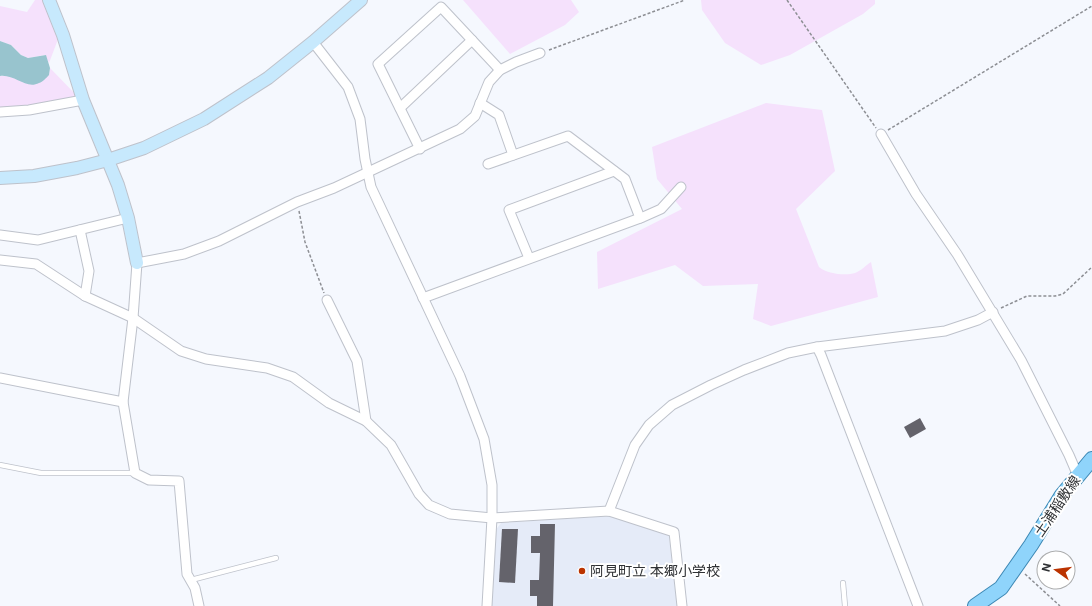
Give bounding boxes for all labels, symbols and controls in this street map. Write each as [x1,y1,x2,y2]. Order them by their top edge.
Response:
street label: 土浦稲敷線 [1030,472,1083,539]
north arrow [1036,550,1076,590]
place label: 阿見町立 本郷小学校 [590,562,720,579]
text: N [1038,562,1054,573]
marker: 阿見町立 本郷小学校 [577,566,587,576]

